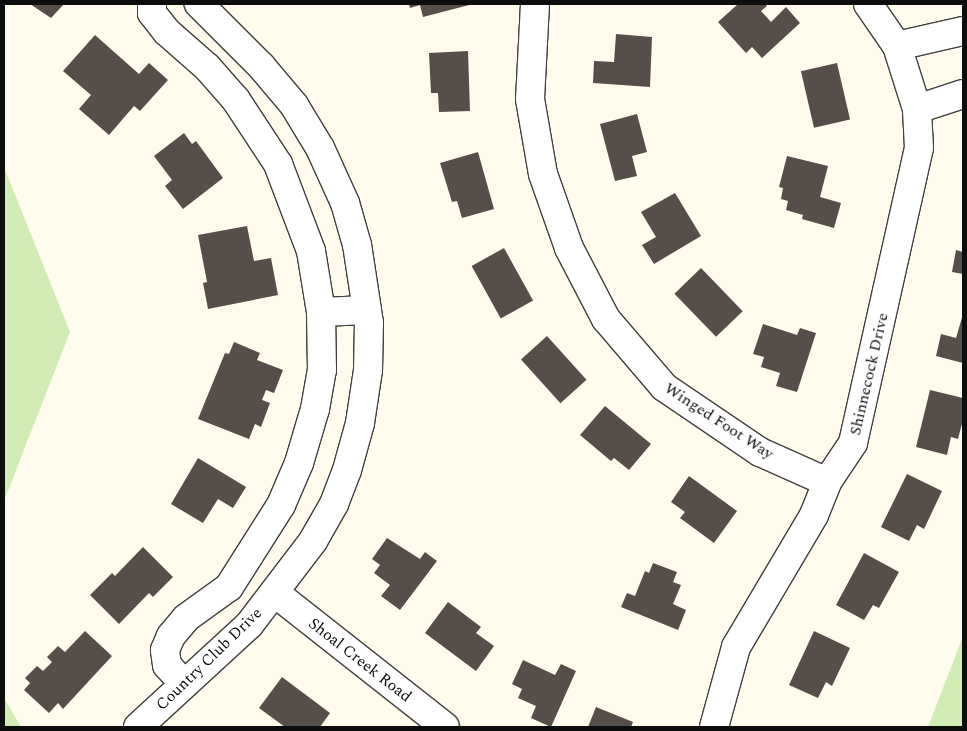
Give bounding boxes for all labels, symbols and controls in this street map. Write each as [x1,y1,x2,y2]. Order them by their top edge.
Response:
street label: Shinnecock Drive [846,311,892,437]
street label: Winged Foot Way [661,379,777,463]
street label: Country Club Drive [152,604,266,714]
street label: Shoal Creek Road [305,614,415,706]

